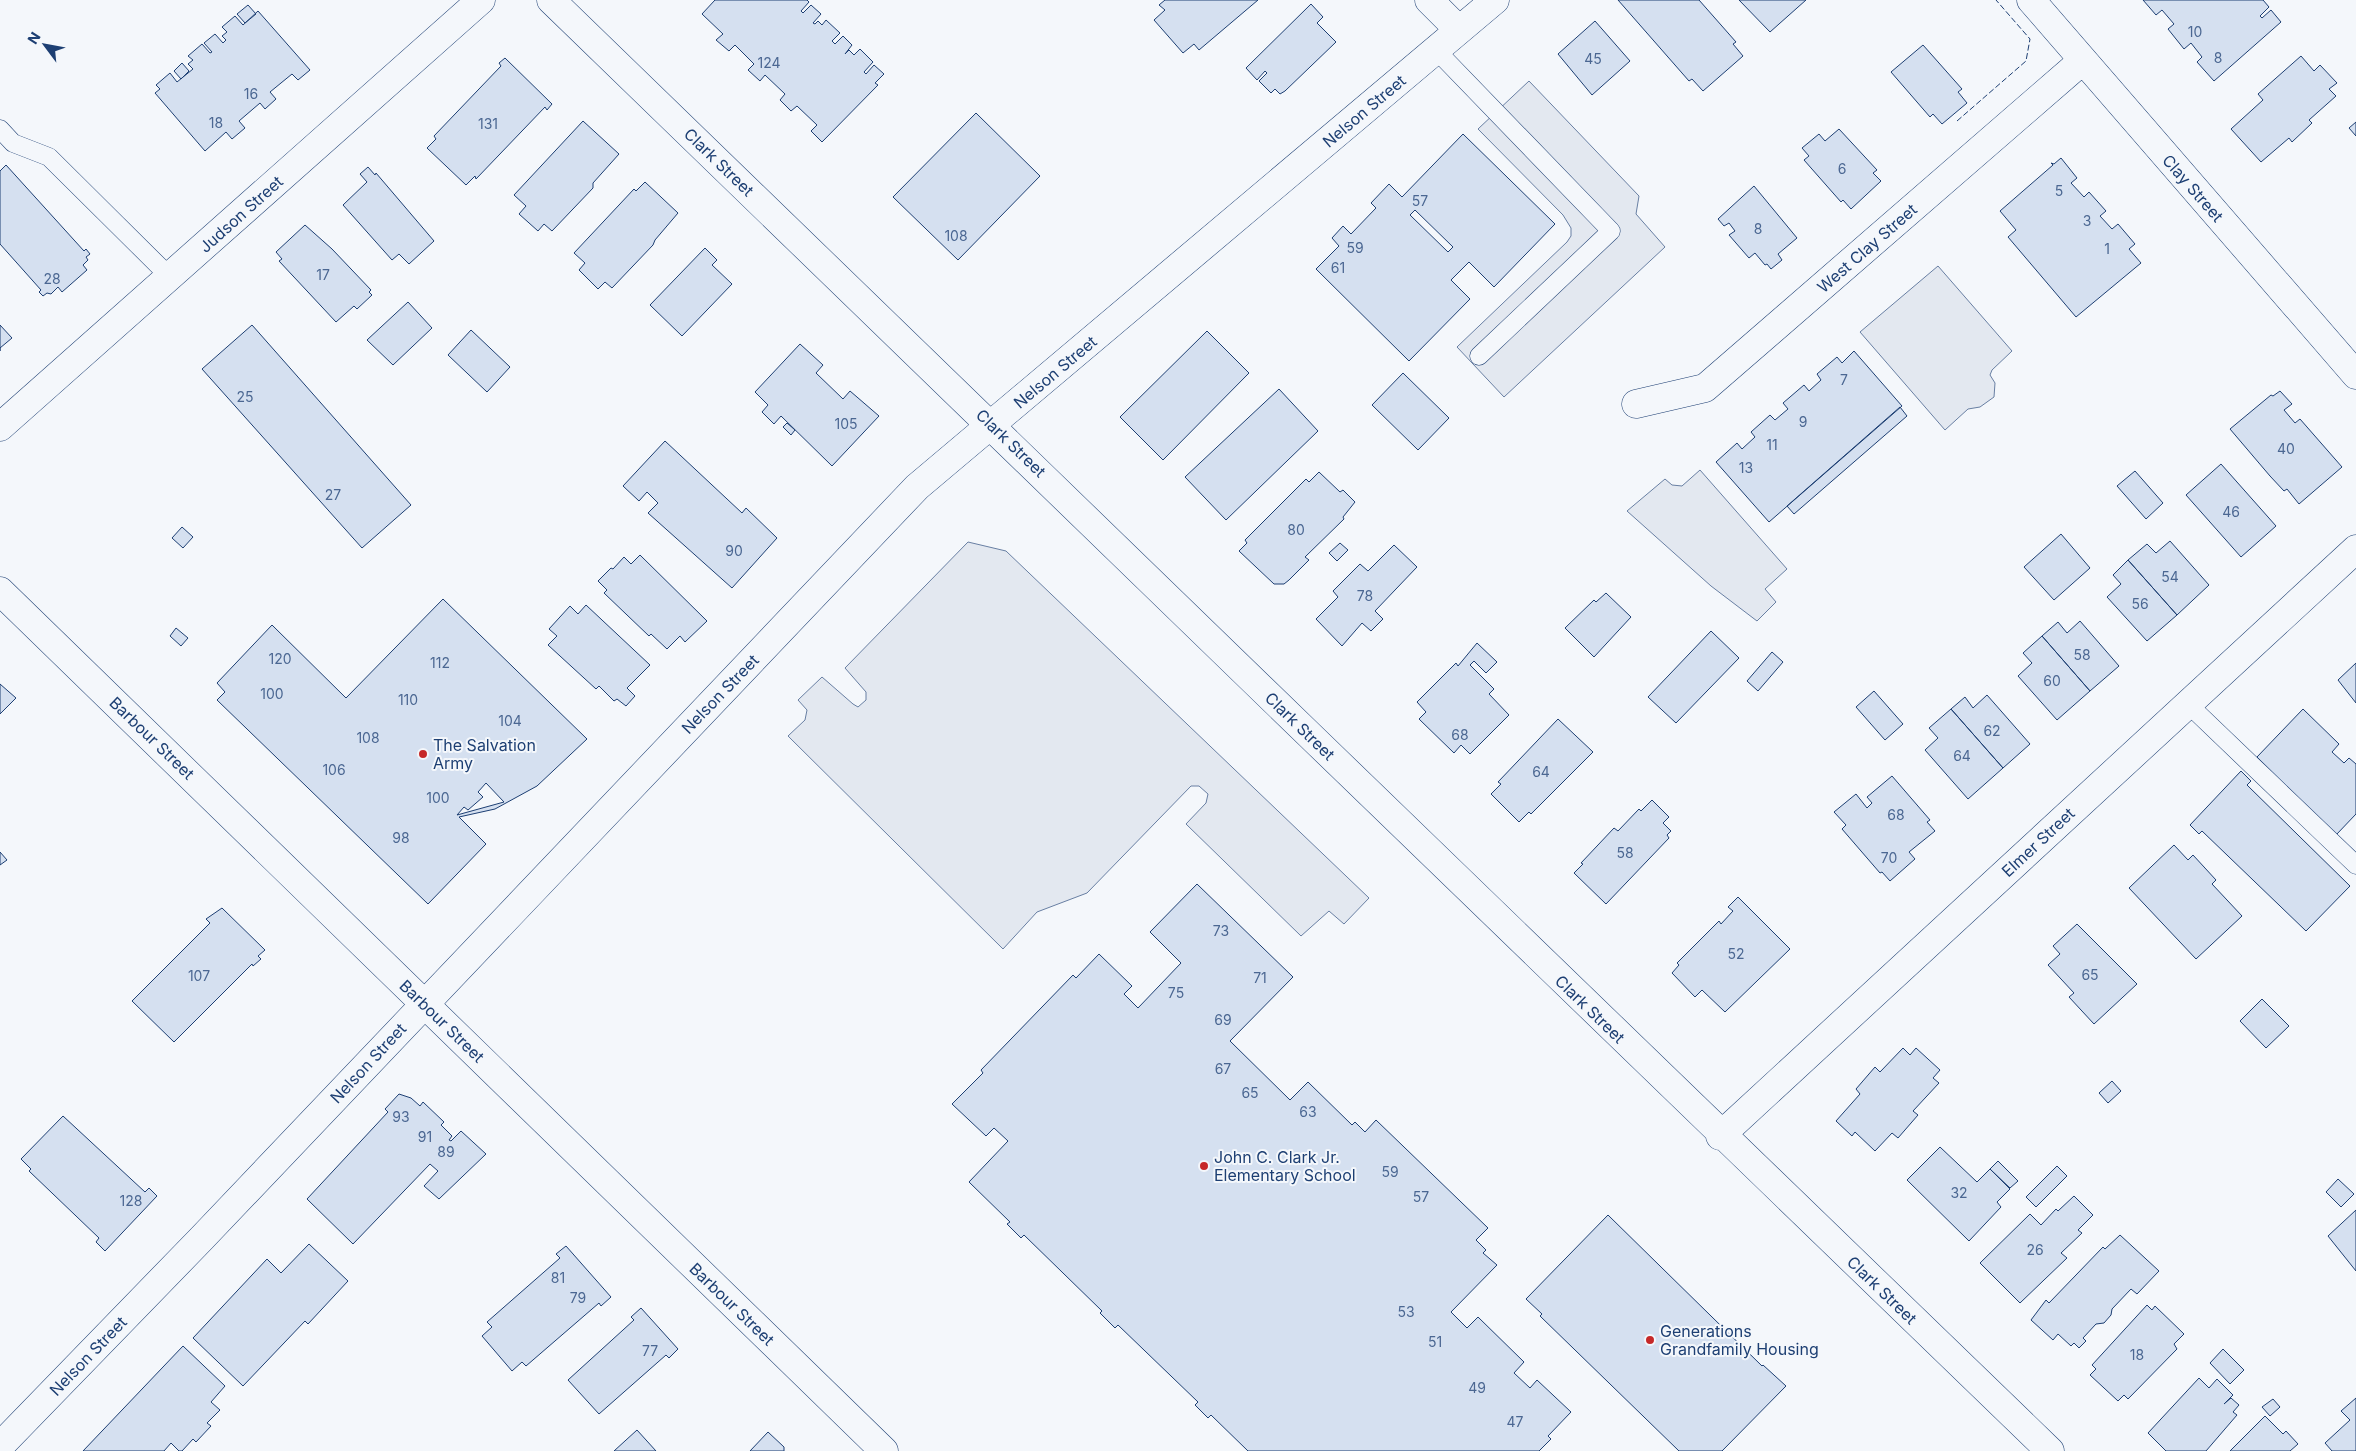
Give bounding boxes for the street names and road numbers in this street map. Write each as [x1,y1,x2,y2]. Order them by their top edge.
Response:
street label: Nelson Street [1318,70,1410,152]
street label: Clark Street [680,124,758,200]
street label: Clay Street [2158,150,2228,226]
street label: Judson Street [195,171,287,257]
street label: West Clay Street [1813,199,1921,297]
street label: Nelson Street [1009,331,1101,413]
street label: Clark Street [972,405,1050,481]
street label: Nelson Street [677,650,763,738]
street label: Clark Street [1261,688,1339,764]
street label: Barbour Street [105,693,199,783]
street label: Elmer Street [1997,803,2079,881]
street label: Clark Street [1551,971,1629,1047]
street label: Barbour Street [395,976,489,1066]
street label: Nelson Street [326,1019,410,1107]
street label: Clark Street [1843,1252,1921,1328]
street label: Barbour Street [685,1259,779,1349]
street label: Nelson Street [45,1312,131,1400]

